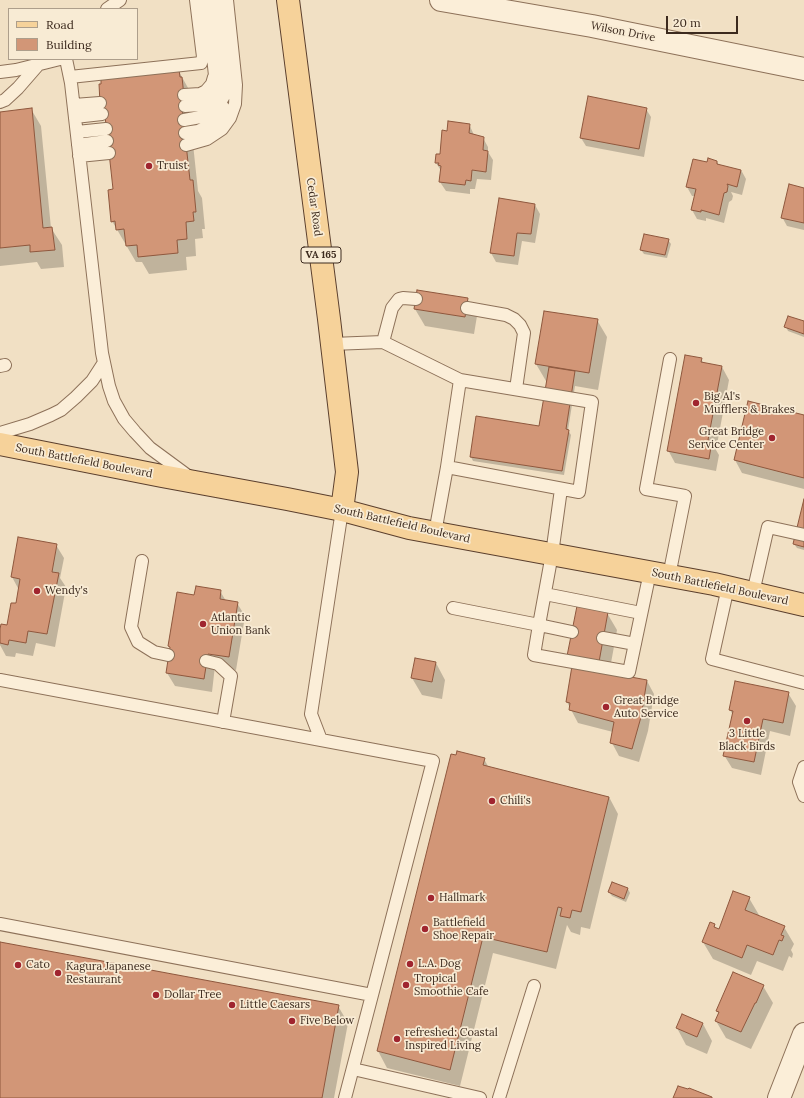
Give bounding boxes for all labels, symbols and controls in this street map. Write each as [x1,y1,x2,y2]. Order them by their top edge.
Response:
legend [8,8,138,60]
scale bar [668,8,740,34]
text: 20 m [673,15,701,30]
text: Road [46,17,74,32]
street label: Wilson Drive [590,19,656,45]
text: Building [46,37,92,52]
place label: Truist [157,159,188,173]
marker: Truist [144,161,154,171]
street label: Cedar Road [303,177,325,237]
road number: VA 165 [301,247,341,263]
place label: Big Al's Mufflers & Brakes [704,390,795,416]
marker: Big Al's Mufflers & Brakes [691,398,701,408]
place label: Great Bridge Service Center [688,425,764,451]
marker: Great Bridge Service Center [767,433,777,443]
street label: South Battlefield Boulevard [14,441,154,481]
street label: South Battlefield Boulevard [333,502,471,546]
street label: South Battlefield Boulevard [650,566,790,608]
place label: Wendy's [45,584,88,598]
marker: Wendy's [32,586,42,596]
place label: Atlantic Union Bank [211,611,270,637]
marker: Atlantic Union Bank [198,619,208,629]
place label: Great Bridge Auto Service [614,694,679,720]
marker: Great Bridge Auto Service [601,702,611,712]
marker: 3 Little Black Birds [742,716,752,726]
place label: 3 Little Black Birds [719,727,775,753]
place label: Chili's [500,794,531,808]
marker: Chili's [487,796,497,806]
place label: Hallmark [439,891,485,905]
marker: Hallmark [426,893,436,903]
place label: Battlefield Shoe Repair [433,916,494,942]
marker: Battlefield Shoe Repair [420,924,430,934]
place label: L.A. Dog [418,957,461,971]
place label: Cato [26,958,50,972]
marker: L.A. Dog [405,959,415,969]
marker: Cato [13,960,23,970]
place label: Kagura Japanese Restaurant [66,960,151,986]
marker: Kagura Japanese Restaurant [53,968,63,978]
place label: Tropical Smoothie Cafe [414,972,489,998]
marker: Tropical Smoothie Cafe [401,980,411,990]
place label: Dollar Tree [164,988,221,1002]
marker: Dollar Tree [151,990,161,1000]
place label: Little Caesars [240,998,310,1012]
marker: Little Caesars [227,1000,237,1010]
place label: Five Below [300,1014,354,1028]
marker: Five Below [287,1016,297,1026]
place label: refreshed: Coastal Inspired Living [405,1026,498,1052]
marker: refreshed: Coastal Inspired Living [392,1034,402,1044]

